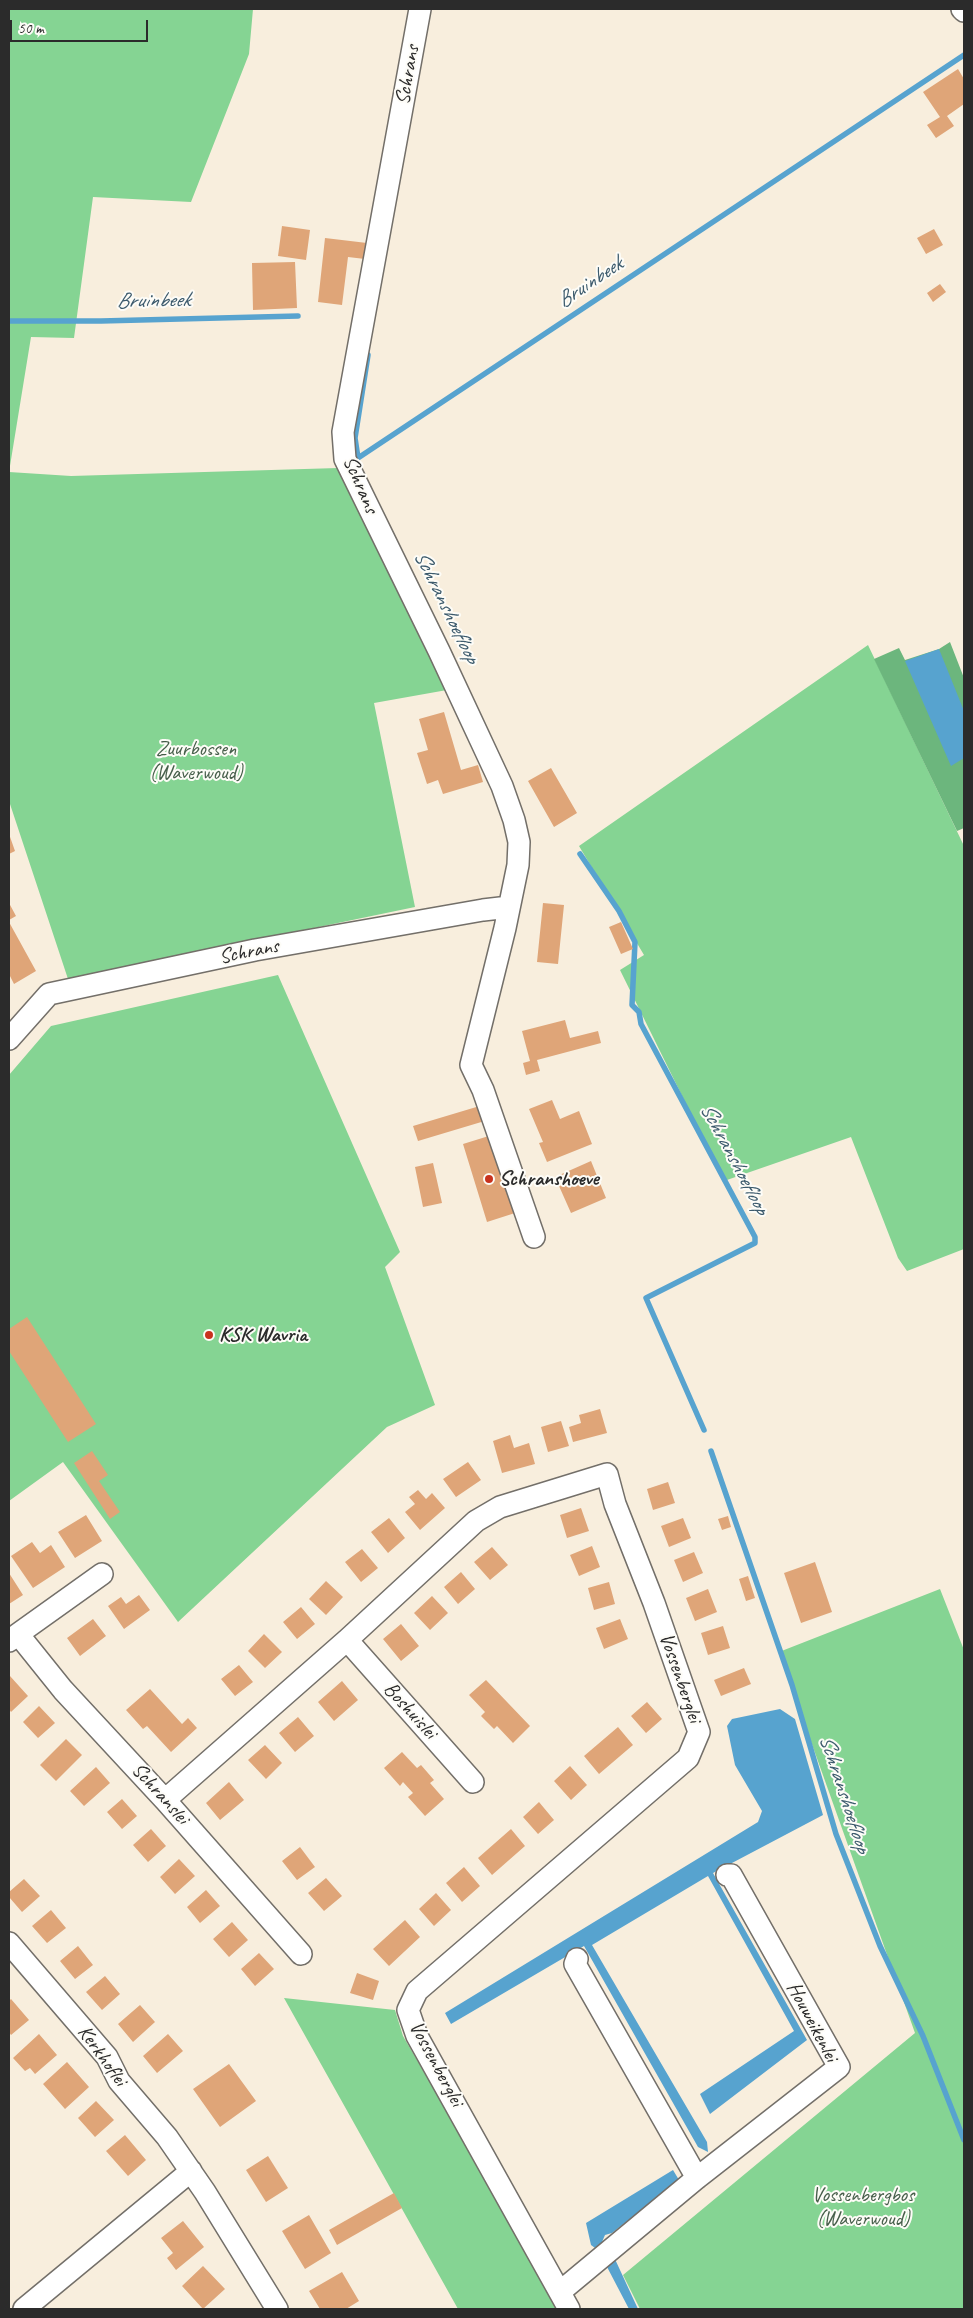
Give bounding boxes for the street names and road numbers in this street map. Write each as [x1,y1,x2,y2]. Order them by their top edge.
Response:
street label: Schrans [390,43,426,107]
street label: Schrans [337,452,383,518]
street label: Schrans [217,934,281,970]
street label: Vossenberglei [653,1630,707,1726]
street label: Boshuislei [378,1677,442,1745]
street label: Schranslei [126,1758,194,1830]
street label: Houweikenlei [780,1978,844,2066]
street label: Vossenberglei [403,2017,469,2111]
street label: Kerkhoflei [72,2021,132,2091]

